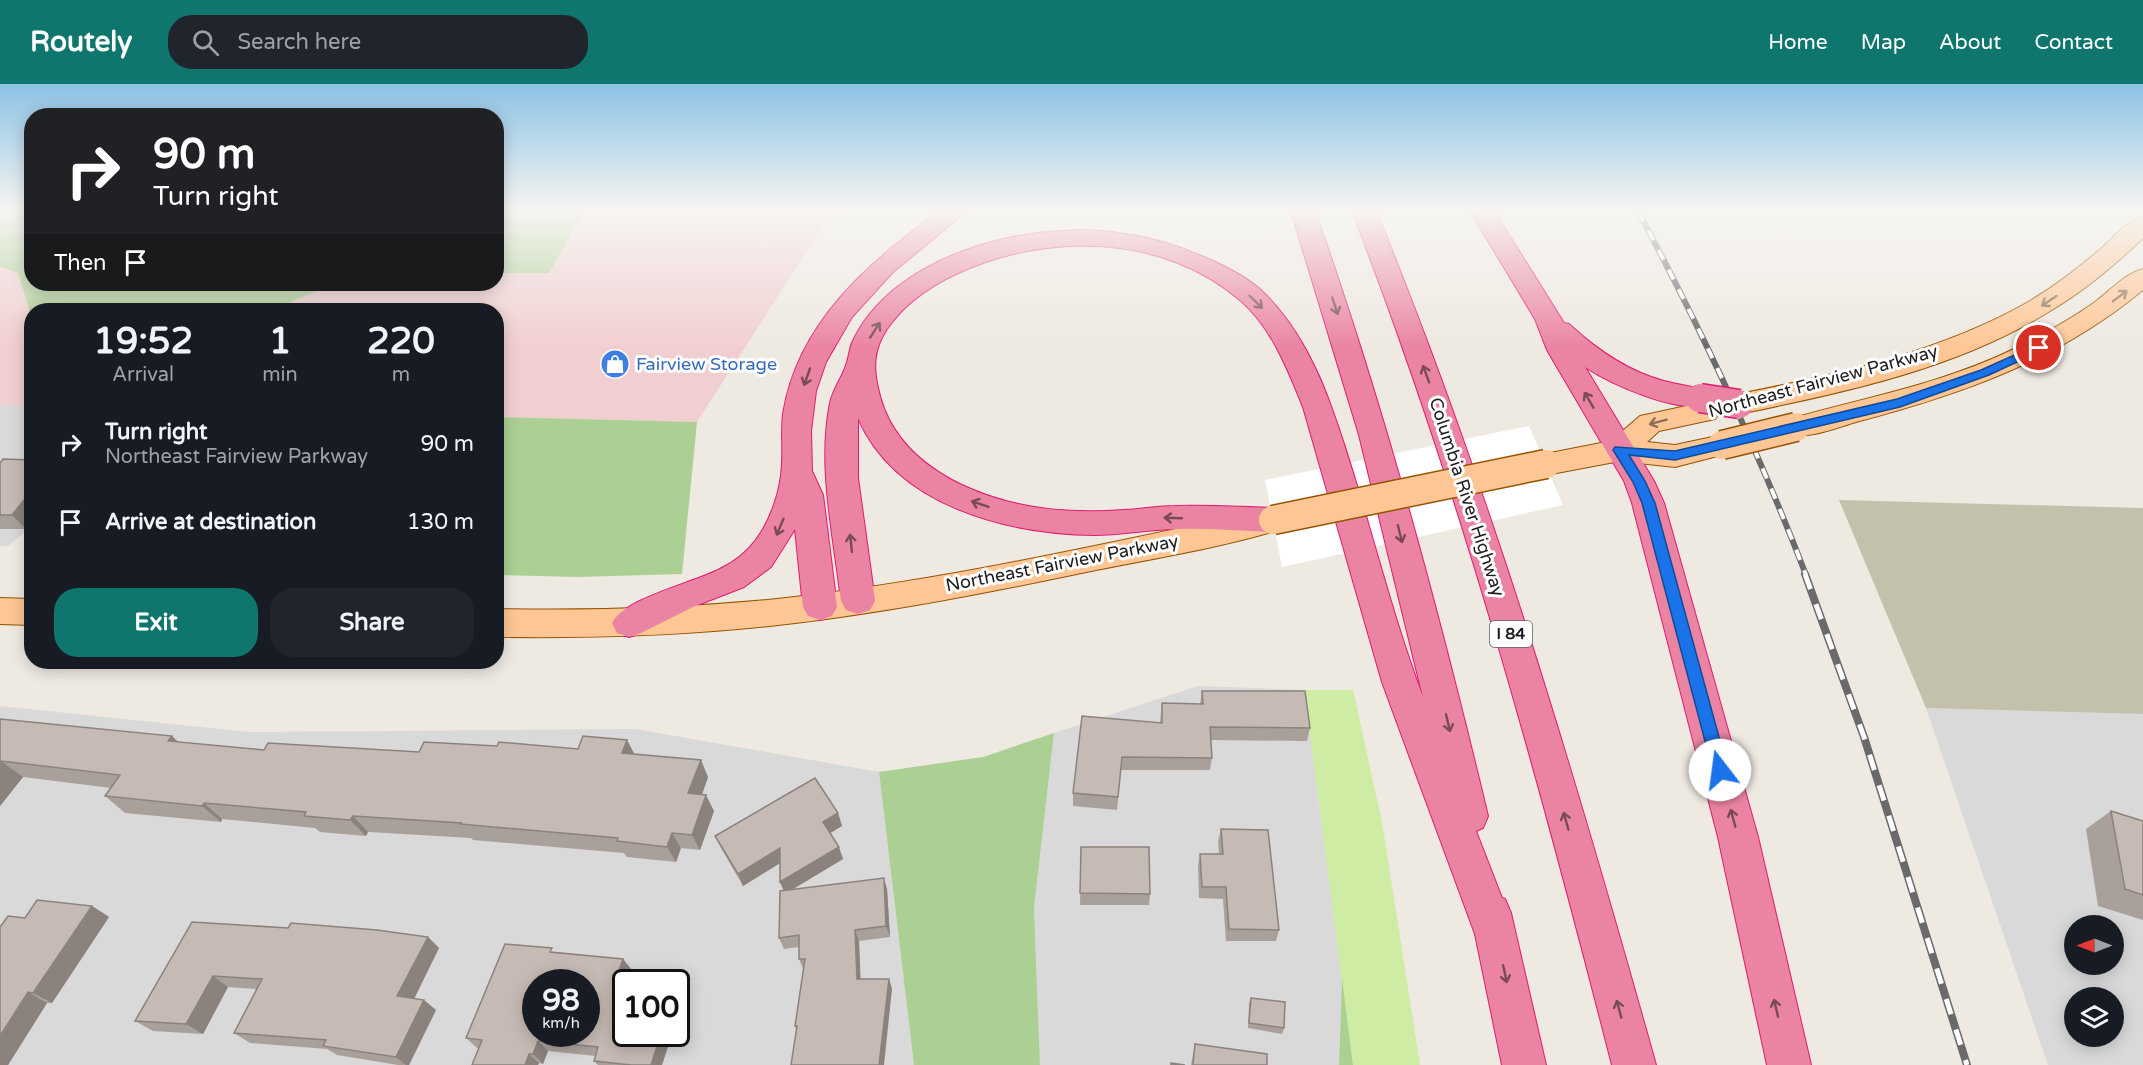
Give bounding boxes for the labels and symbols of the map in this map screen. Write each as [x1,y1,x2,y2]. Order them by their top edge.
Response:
one-way arrow [2112,290,2128,302]
one-way arrow [2040,294,2057,307]
one-way arrow [1248,295,1263,309]
one-way arrow [1330,296,1341,315]
one-way arrow [869,322,881,338]
pin [2013,322,2064,373]
street label: Northeast Fairview Parkway [1706,340,1940,422]
shop icon: Fairview Storage [599,348,631,380]
place label: Fairview Storage [636,353,777,375]
one-way arrow [1420,365,1431,384]
one-way arrow [801,367,812,386]
one-way arrow [1583,392,1595,409]
street label: Columbia River Highway [1424,395,1510,600]
one-way arrow [1649,417,1668,428]
one-way arrow [971,497,990,508]
one-way arrow [1163,512,1183,523]
one-way arrow [773,518,784,536]
one-way arrow [1395,524,1406,543]
street label: Northeast Fairview Parkway [944,530,1181,596]
one-way arrow [846,533,857,553]
road number: I 84 [1490,621,1532,647]
one-way arrow [1442,713,1454,732]
position arrow [1688,738,1752,802]
one-way arrow [1726,809,1738,828]
one-way arrow [1560,812,1572,831]
north arrow [2064,915,2124,975]
one-way arrow [1499,965,1511,984]
speed limit sign: 100 [612,969,690,1047]
one-way arrow [1613,999,1624,1018]
one-way arrow [1770,999,1781,1018]

